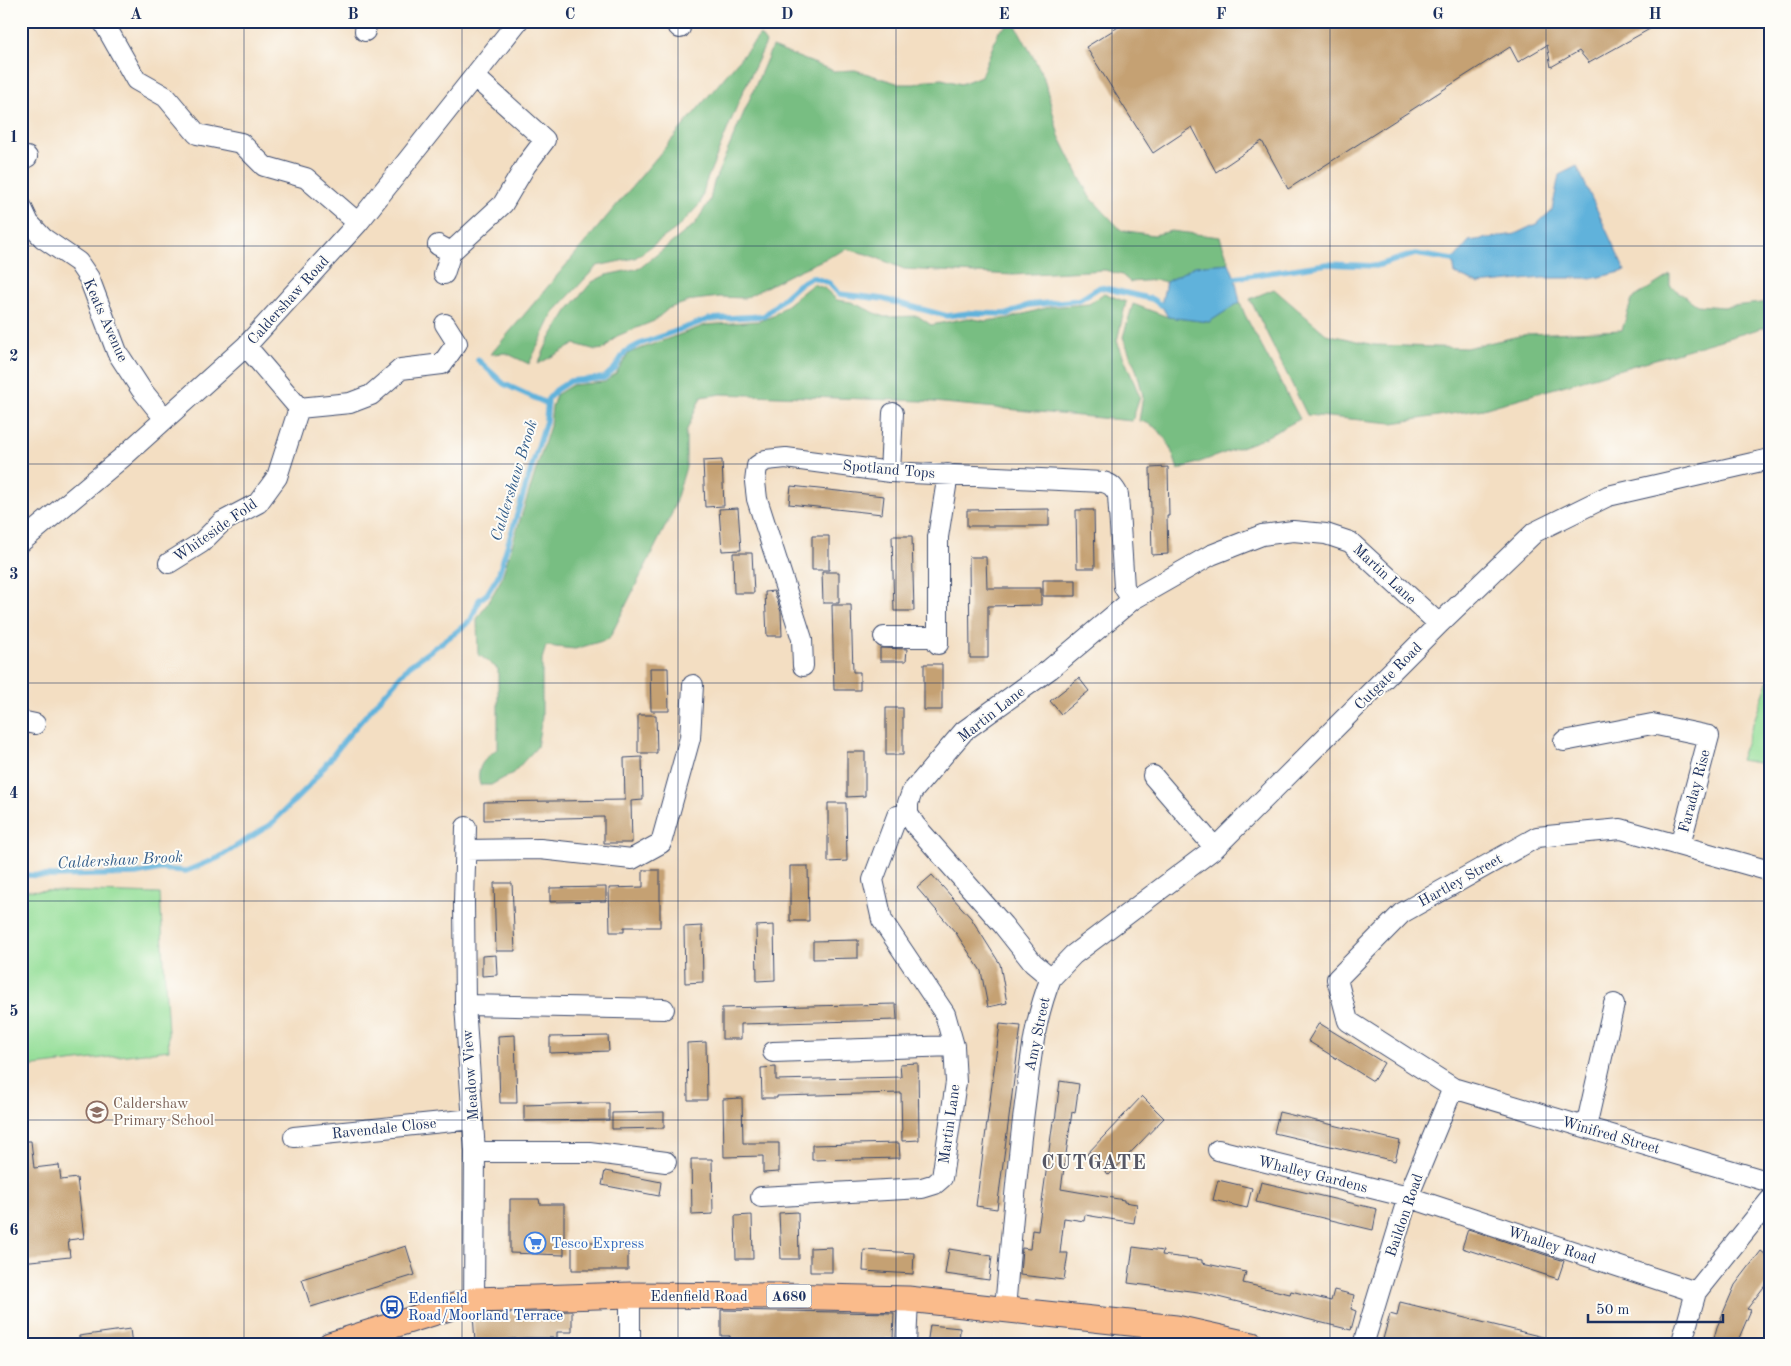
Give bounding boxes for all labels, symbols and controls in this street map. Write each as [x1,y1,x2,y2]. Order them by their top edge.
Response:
text: A [130,7,142,23]
text: B [347,7,359,23]
text: C [565,7,575,23]
text: D [781,7,793,23]
text: E [998,7,1010,23]
text: F [1216,7,1227,23]
text: G [1432,7,1444,23]
text: H [1648,7,1662,23]
text: 1 [9,130,19,146]
street label: Caldershaw Road [246,254,333,348]
street label: Keats Avenue [80,277,130,365]
text: 2 [9,349,19,365]
water label: Caldershaw Brook [489,418,541,543]
street label: Spotland Tops [842,459,936,482]
street label: Whiteside Fold [171,497,261,566]
street label: Martin Lane [1350,542,1418,608]
text: 3 [9,567,19,583]
street label: Cutgate Road [1352,640,1426,714]
street label: Martin Lane [956,685,1028,746]
street label: Faraday Rise [1677,748,1714,835]
text: 4 [9,786,19,802]
water label: Caldershaw Brook [57,850,184,872]
street label: Hartley Street [1416,852,1505,911]
street label: Amy Street [1023,996,1054,1073]
text: 5 [9,1004,19,1020]
street label: Meadow View [461,1028,482,1121]
street label: Martin Lane [937,1083,964,1165]
place label: Caldershaw Primary School [113,1097,214,1129]
school or university icon: Caldershaw Primary School [85,1100,109,1124]
street label: Winifred Street [1560,1115,1661,1158]
street label: Ravendale Close [331,1117,437,1142]
district label: CUTGATE [1041,1154,1147,1174]
street label: Whalley Gardens [1256,1155,1369,1196]
street label: Baildon Road [1384,1172,1427,1259]
text: 6 [9,1223,19,1239]
street label: Whalley Road [1505,1225,1598,1268]
supermarket icon: Tesco Express [523,1231,547,1255]
place label: Tesco Express [551,1237,644,1252]
road number: A680 [766,1284,812,1308]
street label: Edenfield Road [650,1290,748,1305]
scale bar [1588,1291,1724,1323]
place label: Edenfield Road/Moorland Terrace [408,1292,563,1324]
bus stop icon: Edenfield Road/Moorland Terrace [380,1295,404,1319]
text: 50 m [1596,1303,1630,1318]

